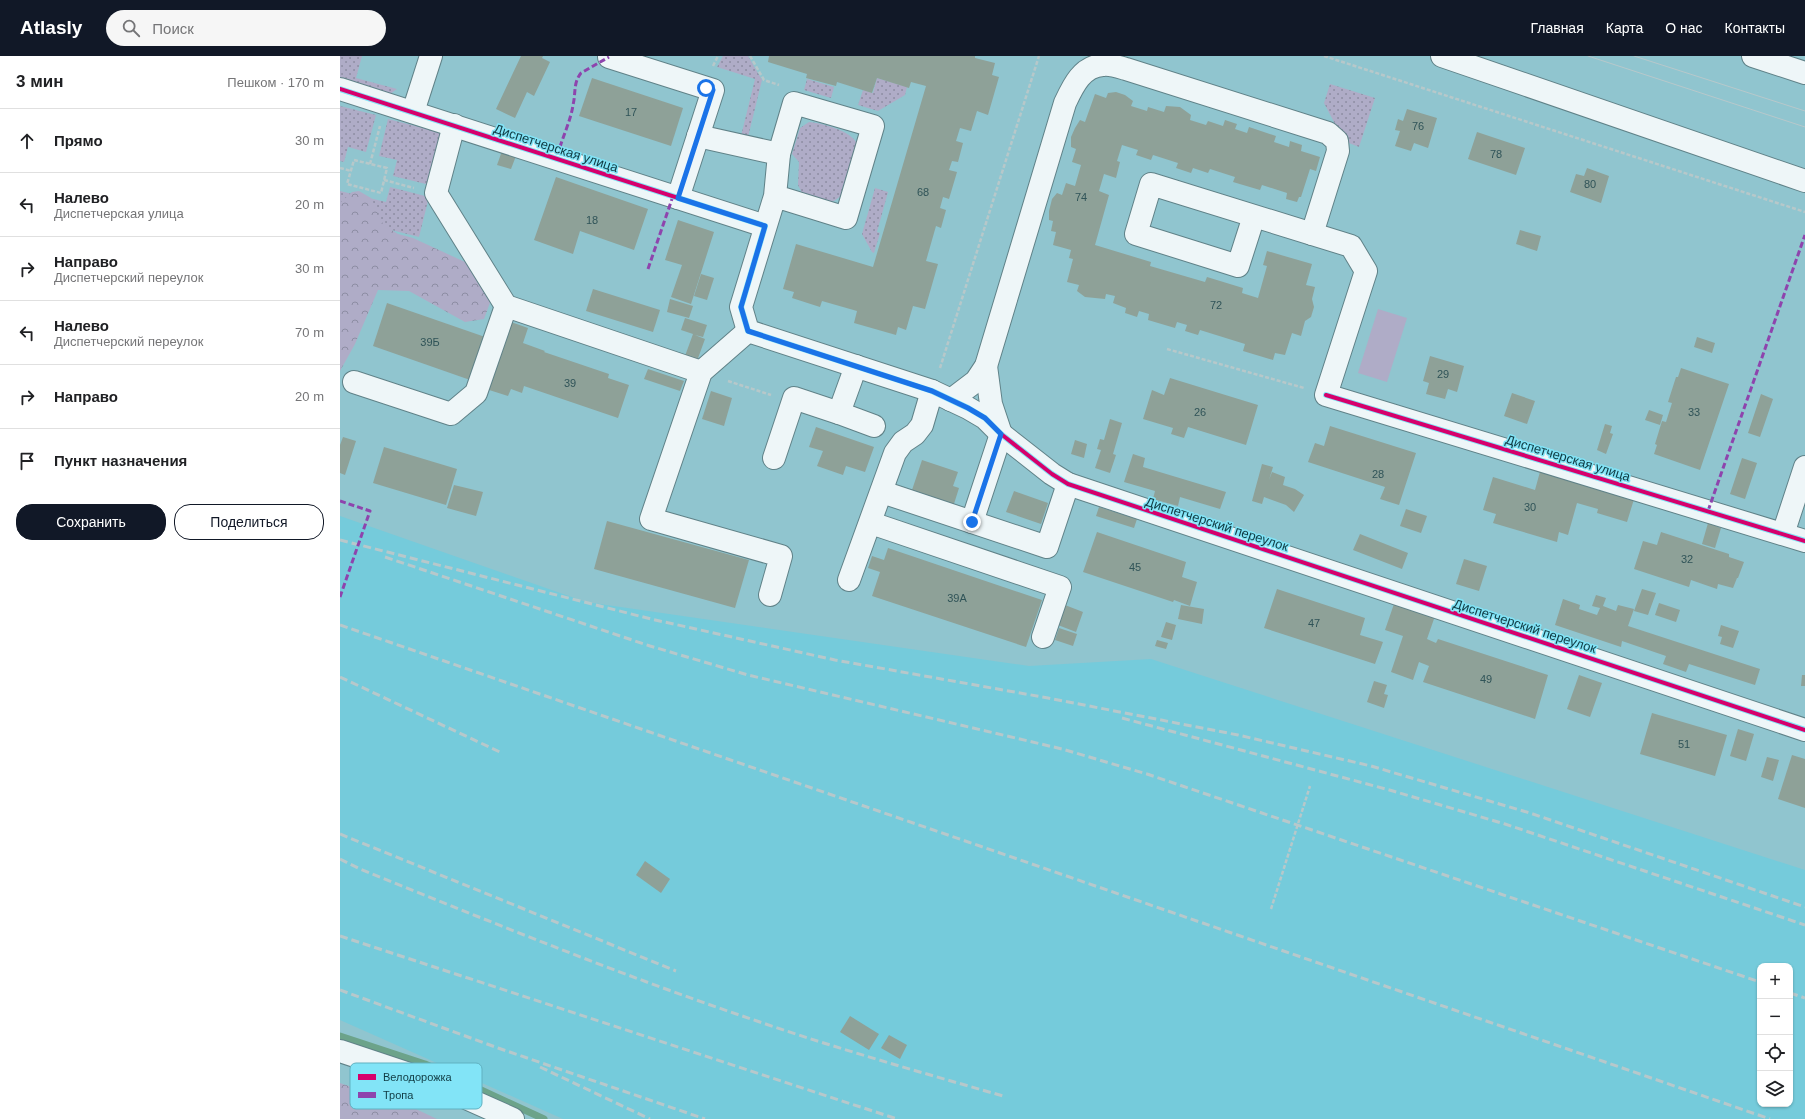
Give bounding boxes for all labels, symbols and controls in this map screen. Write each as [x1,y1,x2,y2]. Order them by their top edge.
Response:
search box [106,10,386,46]
text: Atlasly [20,17,82,38]
icon: search [120,17,142,39]
text: Поиск [152,20,194,37]
text: Главная [1530,20,1584,36]
text: Карта [1606,20,1643,36]
text: О нас [1665,20,1703,36]
text: Контакты [1725,20,1785,36]
text: 3 мин [16,72,63,91]
text: Пешком · 170 m [227,75,324,90]
route start [697,79,715,97]
house number: 17 [625,106,637,118]
house number: 76 [1412,120,1424,132]
street label: Диспетчерская улица [492,121,621,175]
icon: ahead [16,130,38,152]
text: Прямо [54,132,103,149]
text: 30 m [295,133,324,148]
house number: 78 [1490,148,1502,160]
house number: 80 [1584,178,1596,190]
house number: 68 [917,186,929,198]
text: Налево [54,189,109,206]
house number: 74 [1075,191,1087,203]
icon: left [16,194,38,216]
text: 20 m [295,197,324,212]
text: Диспетчерская улица [54,206,184,221]
house number: 18 [586,214,598,226]
text: Направо [54,253,118,270]
icon: right [16,258,38,280]
text: 30 m [295,261,324,276]
text: Диспетчерский переулок [54,270,203,285]
house number: 72 [1210,299,1222,311]
text: Налево [54,317,109,334]
icon: left [16,322,38,344]
text: 70 m [295,325,324,340]
text: Диспетчерский переулок [54,334,203,349]
house number: 39Б [420,336,440,348]
house number: 29 [1437,368,1449,380]
house number: 39 [564,377,576,389]
icon: right [16,386,38,408]
text: Направо [54,388,118,405]
text: 20 m [295,389,324,404]
house number: 26 [1194,406,1206,418]
house number: 33 [1688,406,1700,418]
street label: Диспетчерская улица [1504,432,1633,484]
icon: arrive [16,450,38,472]
text: Пункт назначения [54,452,187,469]
house number: 28 [1372,468,1384,480]
street label: Диспетчерский переулок [1144,494,1291,554]
house number: 30 [1524,501,1536,513]
button: Сохранить [16,504,166,540]
button: Поделиться [174,504,324,540]
route end [963,513,981,531]
house number: 32 [1681,553,1693,565]
house number: 45 [1129,561,1141,573]
house number: 39А [947,592,967,604]
street label: Диспетчерский переулок [1452,596,1599,656]
house number: 47 [1308,617,1320,629]
house number: 49 [1480,673,1492,685]
house number: 51 [1678,738,1690,750]
map controls [1757,963,1793,1107]
button: + [1757,963,1793,999]
button: − [1757,999,1793,1035]
button: locate [1757,1035,1793,1071]
legend [350,1063,482,1109]
text: Велодорожка [383,1071,453,1083]
button: layers [1757,1071,1793,1107]
text: Тропа [383,1089,414,1101]

